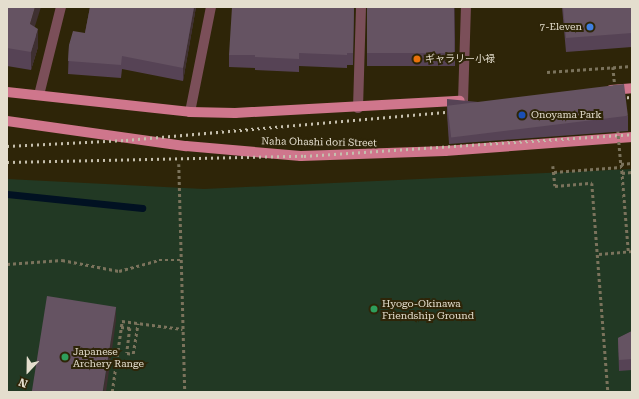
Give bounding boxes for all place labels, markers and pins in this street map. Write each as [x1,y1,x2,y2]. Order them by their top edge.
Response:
place label: 7-Eleven [540,21,582,33]
marker: 7-Eleven [585,22,595,32]
place label: ギャラリー小禄 [425,53,495,65]
marker: ギャラリー小禄 [412,54,422,64]
marker: Onoyama Park [516,109,528,121]
place label: Onoyama Park [531,109,602,121]
place label: Hyogo-Okinawa Friendship Ground [382,297,474,320]
marker: Hyogo-Okinawa Friendship Ground [369,304,379,314]
place label: Japanese Archery Range [73,345,144,368]
marker: Japanese Archery Range [60,352,70,362]

